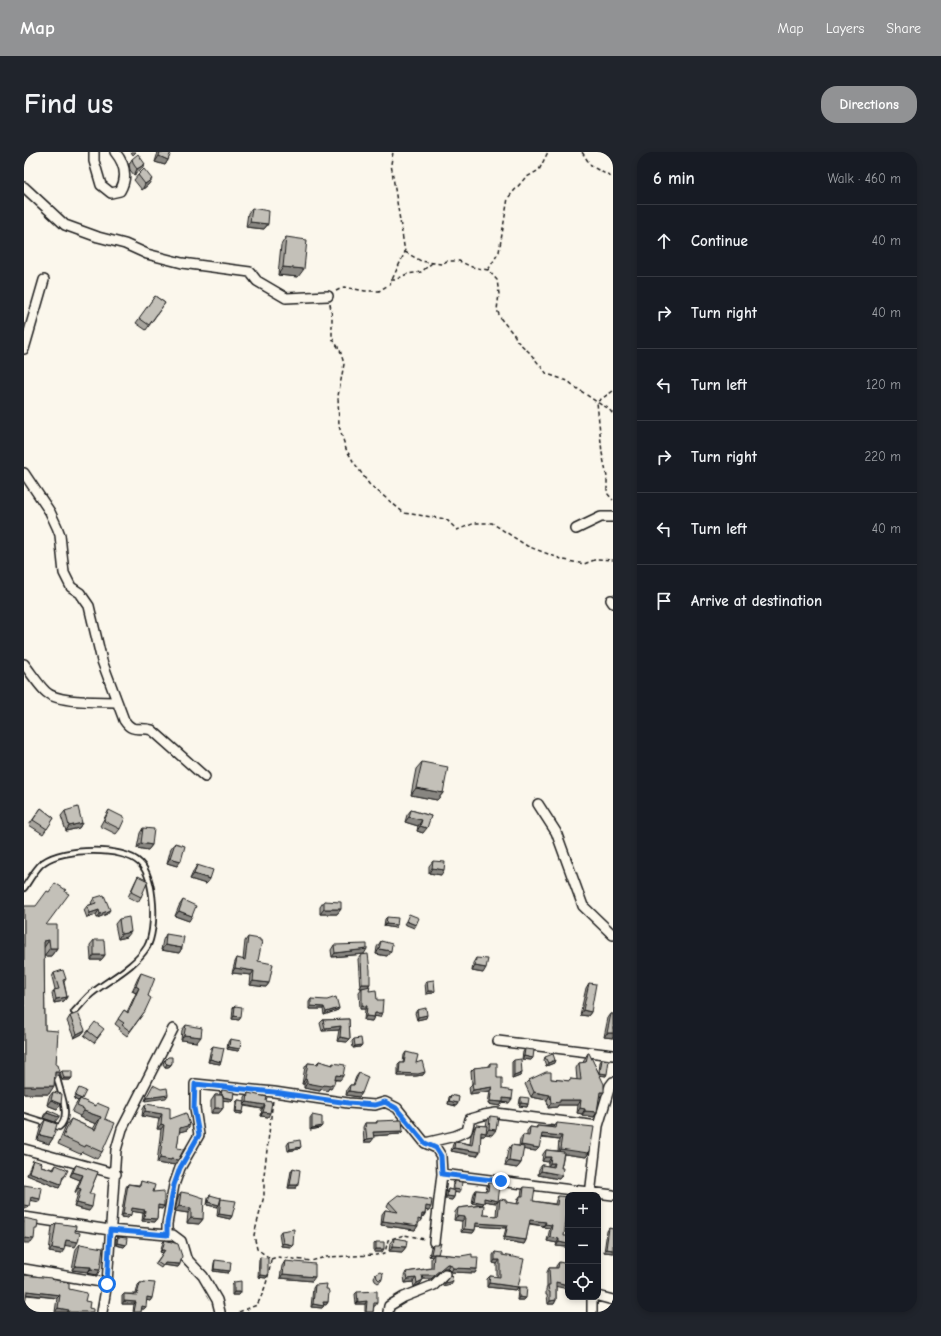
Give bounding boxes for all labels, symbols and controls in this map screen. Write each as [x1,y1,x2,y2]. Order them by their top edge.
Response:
text: Map [20,17,55,39]
text: Map [777,20,804,37]
text: Layers [826,20,864,37]
text: Share [886,20,921,37]
button: Directions [821,86,917,123]
text: Find us [24,88,113,120]
text: 6 min [653,169,695,188]
text: Walk · 460 m [827,171,901,186]
icon: ahead [653,230,675,252]
text: Continue [691,232,748,250]
text: 40 m [872,233,901,248]
icon: right [653,302,675,324]
text: Turn right [691,304,757,322]
text: 40 m [872,305,901,320]
icon: left [653,374,675,396]
text: Turn left [691,376,747,394]
text: 120 m [866,377,901,392]
icon: right [653,446,675,468]
text: Turn right [691,448,757,466]
text: 220 m [864,449,901,464]
icon: left [653,518,675,540]
text: Turn left [691,520,747,538]
text: 40 m [872,521,901,536]
icon: arrive [653,590,675,612]
text: Arrive at destination [691,592,822,610]
route end [492,1172,510,1190]
map controls [565,1192,601,1300]
button: + [565,1192,601,1228]
button: − [565,1228,601,1264]
button: locate [565,1264,601,1300]
route start [98,1275,116,1293]

